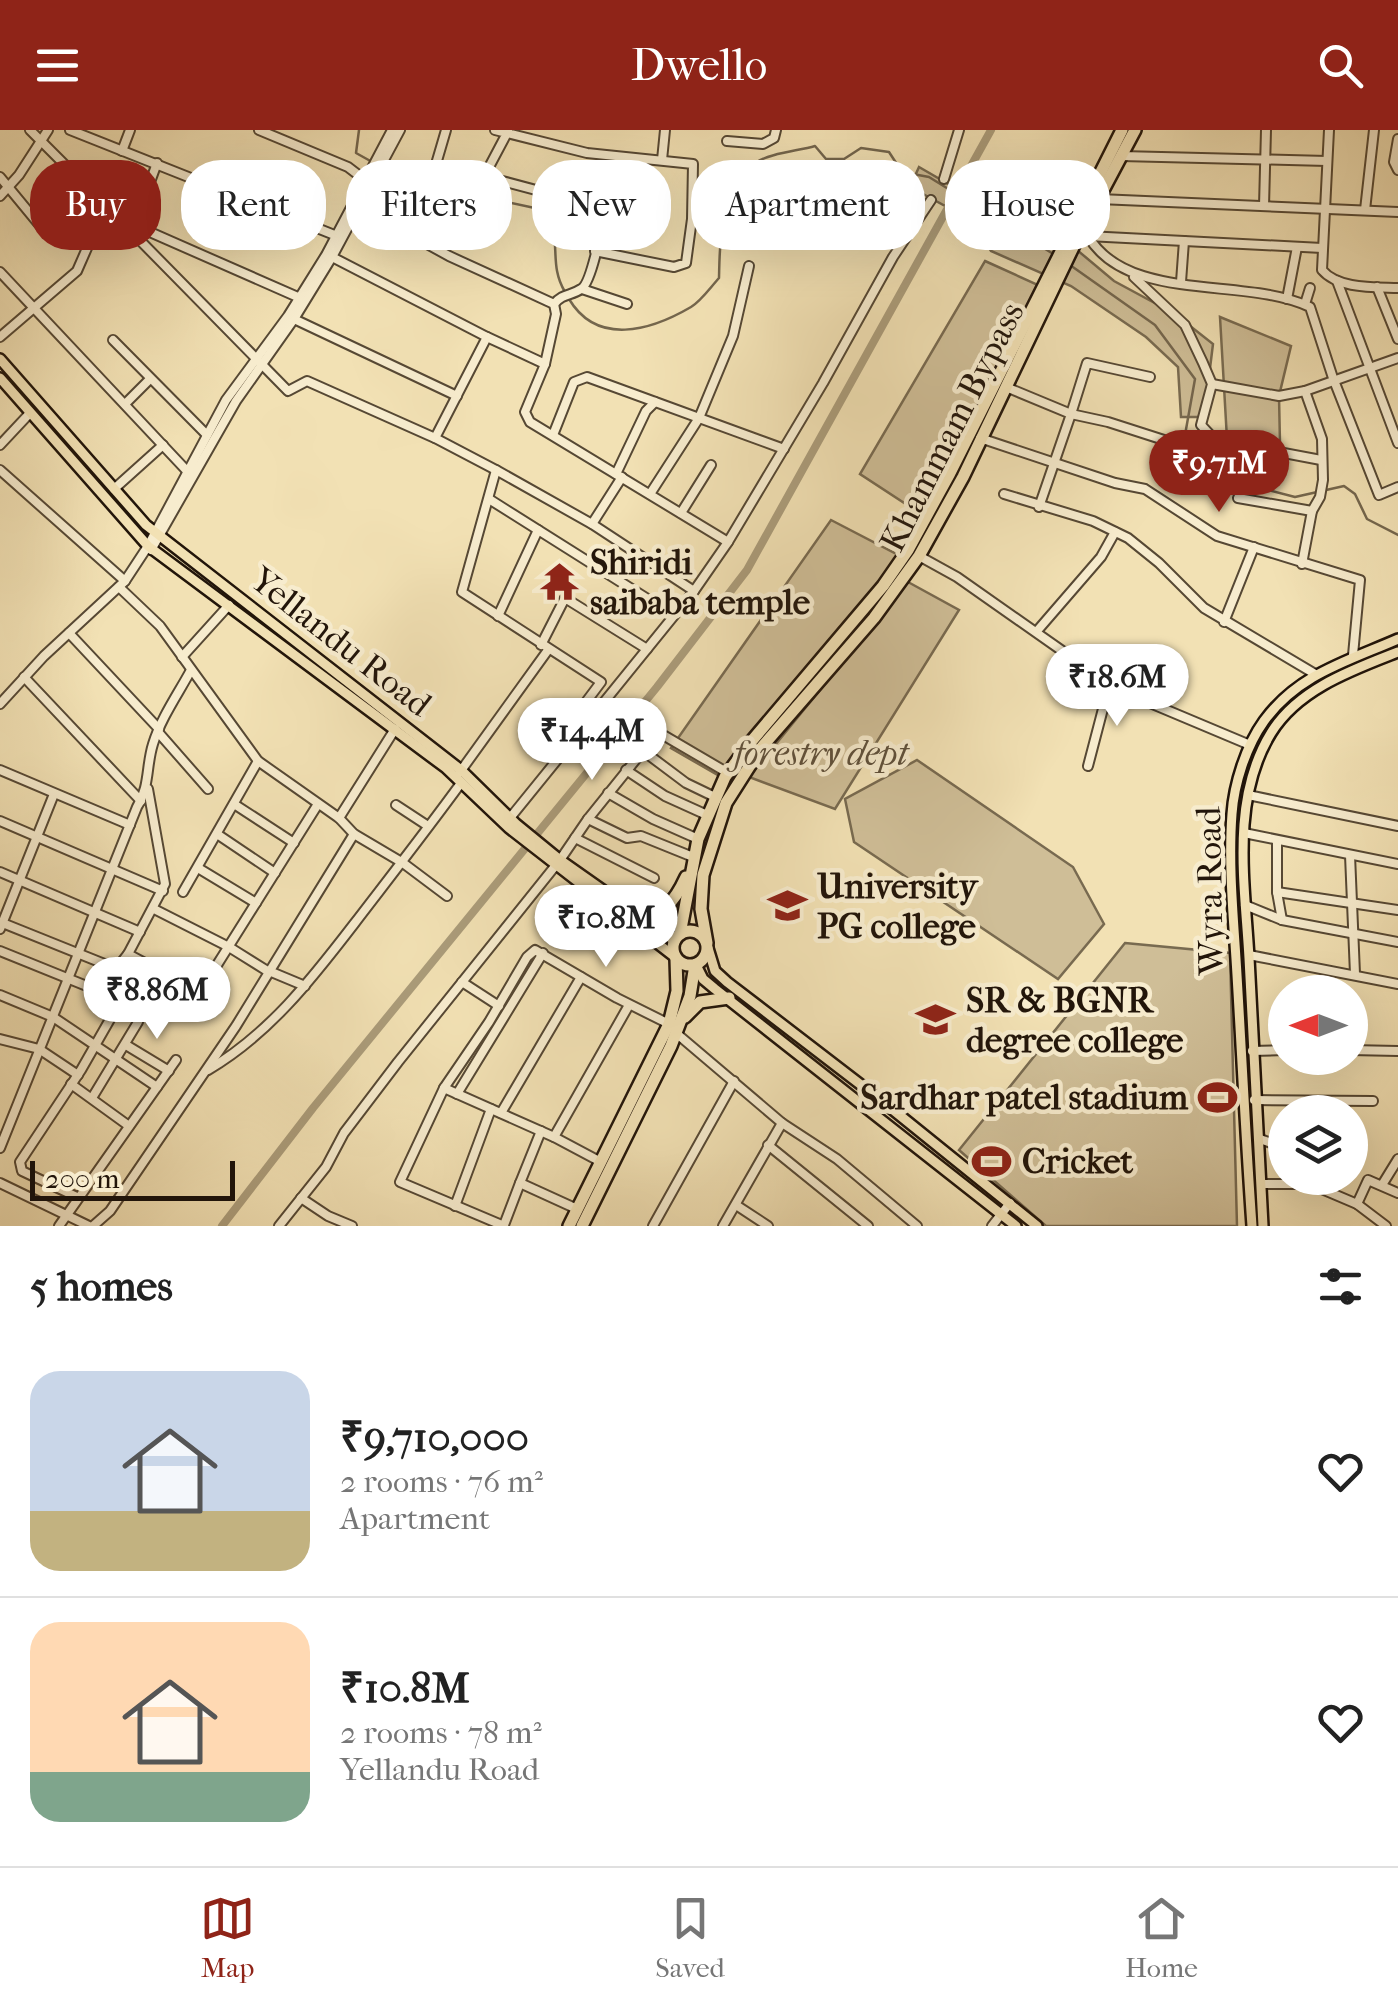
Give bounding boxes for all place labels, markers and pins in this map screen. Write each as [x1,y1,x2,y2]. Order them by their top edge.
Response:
pin: ₹9.71M [1138,430,1300,515]
place label: Shiridi saibaba temple [590,542,811,623]
temple icon: Shiridi saibaba temple [539,561,581,603]
pin: ₹18.6M [1036,644,1198,729]
pin: ₹14.4M [511,698,673,783]
place label: University PG college [817,866,980,947]
pin: ₹10.8M [525,885,687,970]
school or university icon: University PG college [766,885,808,927]
pin: ₹8.86M [76,957,238,1042]
place label: SR & BGNR degree college [966,980,1184,1061]
school or university icon: SR & BGNR degree college [915,999,957,1041]
sports icon: Sardhar patel stadium [1197,1076,1239,1118]
place label: Sardhar patel stadium [860,1077,1189,1118]
sports icon: Cricket [971,1140,1013,1182]
place label: Cricket [1022,1141,1134,1182]

